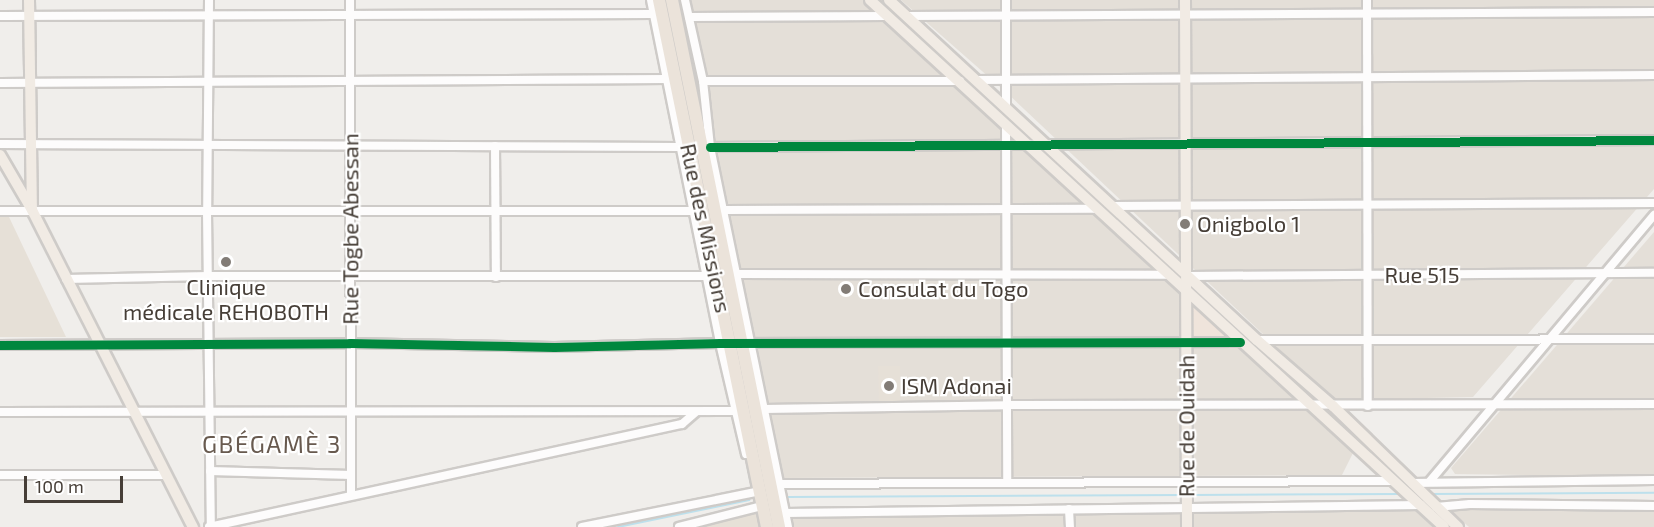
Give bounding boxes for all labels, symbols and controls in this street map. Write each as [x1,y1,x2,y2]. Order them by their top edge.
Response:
street label: Rue Togbe Abessan [337,133,363,325]
street label: Rue des Missions [675,141,737,315]
place label: Onigbolo 1 [1197,211,1300,237]
marker: Onigbolo 1 [1178,217,1192,231]
marker: Clinique médicale REHOBOTH [217,253,235,271]
street label: Rue 515 [1384,262,1460,288]
place label: Clinique médicale REHOBOTH [123,273,329,324]
place label: Consulat du Togo [858,276,1029,302]
marker: Consulat du Togo [839,282,853,296]
street label: Rue de Ouidah [1173,355,1199,497]
place label: ISM Adonai [901,373,1012,399]
marker: ISM Adonai [882,379,896,393]
district label: GBÉGAMÈ 3 [202,430,342,458]
scale bar [27,464,126,502]
text: 100 m [35,475,84,497]

